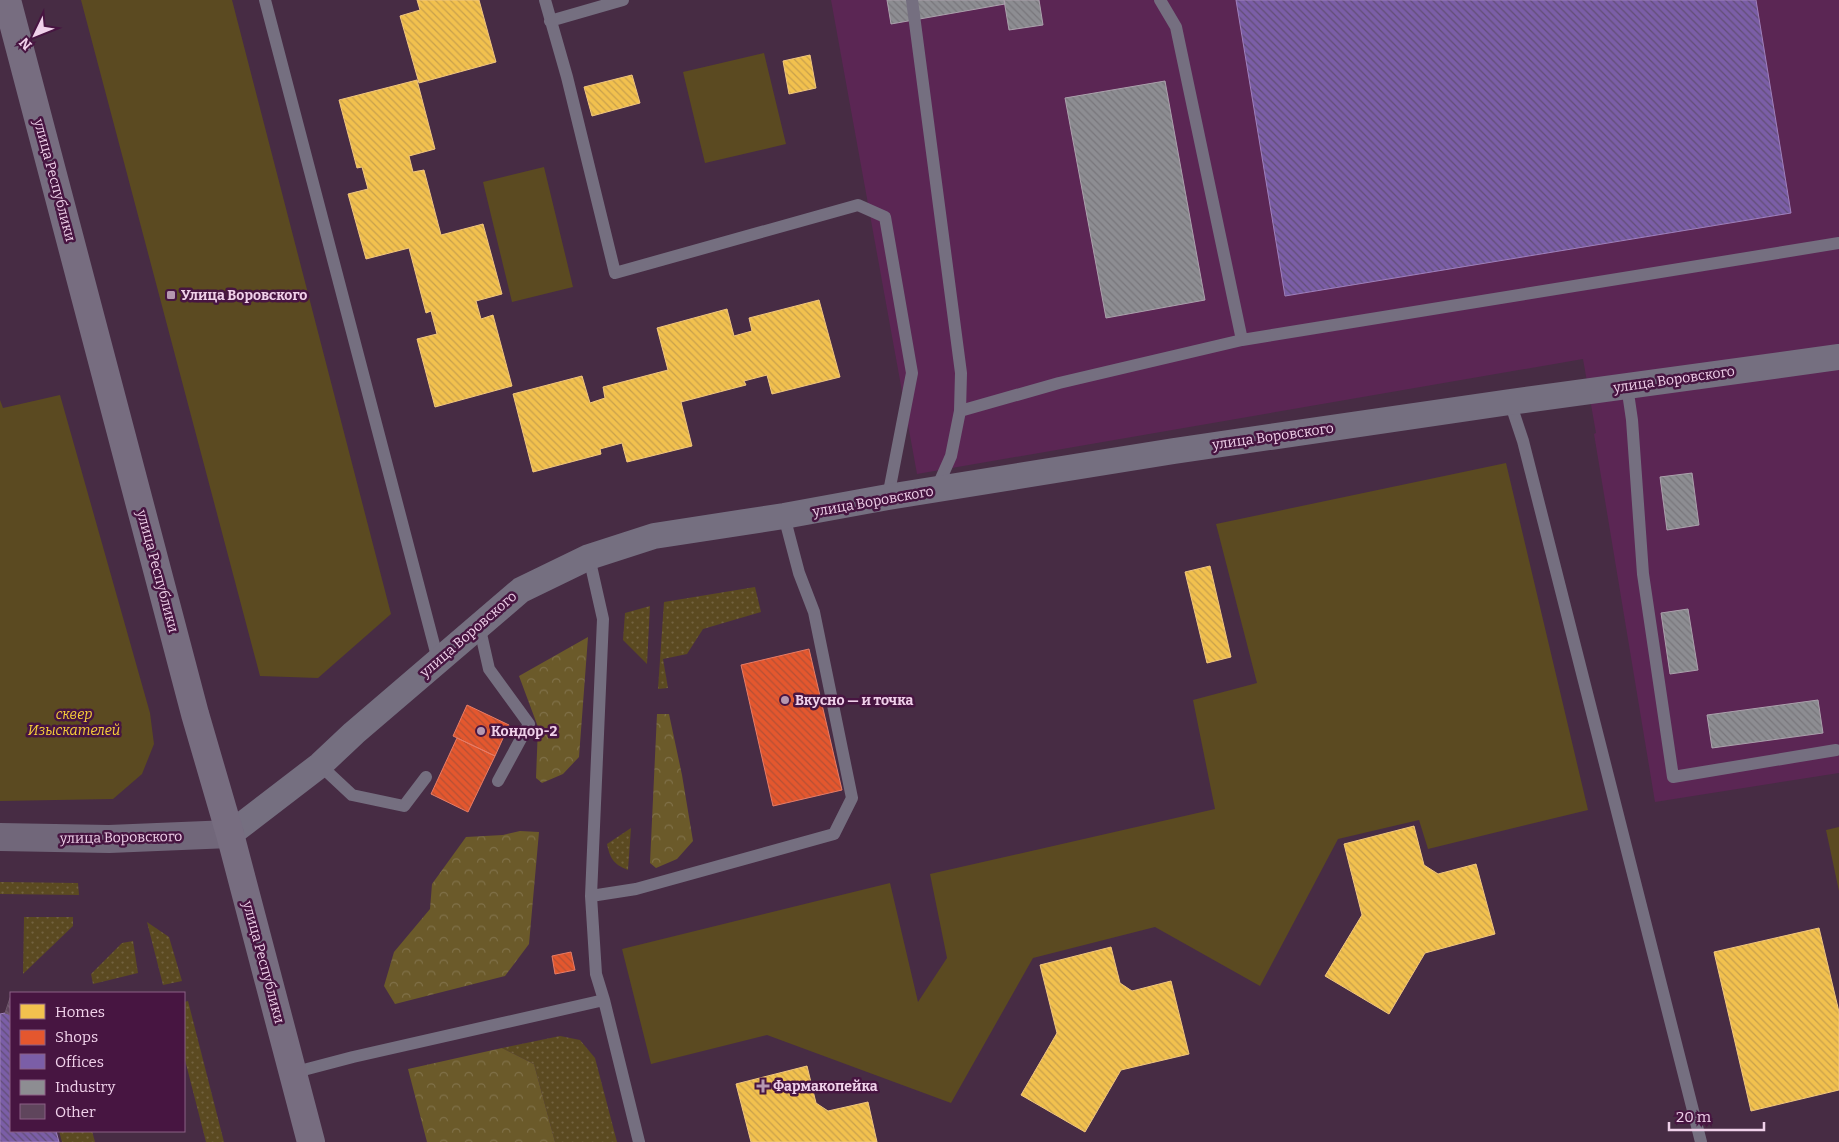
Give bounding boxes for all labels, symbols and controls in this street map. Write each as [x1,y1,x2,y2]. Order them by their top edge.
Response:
north arrow [10,10,60,60]
text: N [16,34,36,53]
street label: улица Республики [30,116,79,243]
place label: Улица Воровского [181,287,307,304]
marker: Улица Воровского [165,289,177,301]
street label: улица Воровского [1611,363,1736,397]
street label: улица Воровского [1210,420,1335,454]
street label: улица Воровского [810,482,935,521]
street label: улица Республики [133,507,182,634]
street label: улица Воровского [416,588,520,682]
place label: Вкусно — и точка [795,692,914,709]
marker: Вкусно — и точка [779,694,791,706]
park label: сквер Изыскателей [28,706,120,739]
place label: Кондор-2 [491,723,558,740]
marker: Кондор-2 [475,725,487,737]
street label: улица Воровского [59,828,182,847]
street label: улица Республики [239,898,288,1025]
legend [10,992,185,1132]
text: Homes [55,1003,105,1021]
text: Shops [55,1028,98,1046]
text: Offices [55,1053,104,1071]
text: Industry [55,1078,115,1096]
place label: Фармакопейка [773,1078,878,1095]
marker: Фармакопейка [757,1080,769,1092]
scale bar [1669,1100,1764,1132]
text: Other [55,1103,96,1121]
text: 20 m [1676,1108,1712,1126]

